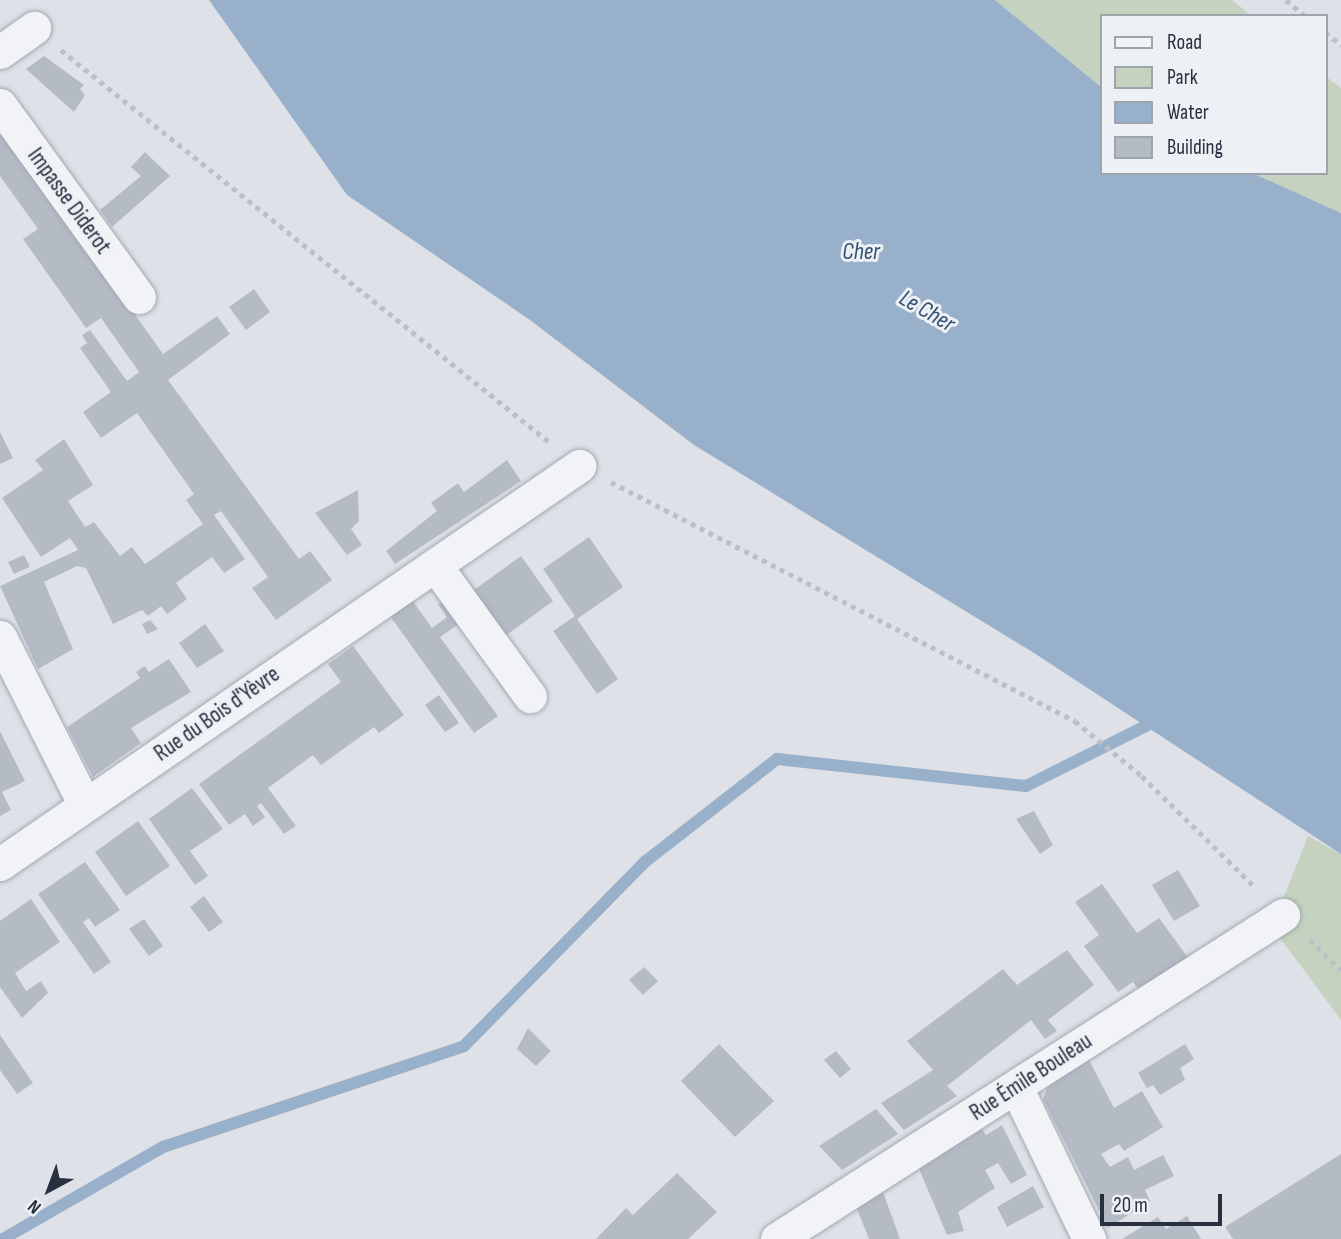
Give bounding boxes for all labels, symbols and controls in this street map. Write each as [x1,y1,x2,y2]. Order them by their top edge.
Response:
legend [1100,14,1327,175]
text: Road [1167,30,1202,55]
text: Park [1167,65,1198,90]
text: Water [1167,100,1209,125]
text: Building [1167,135,1223,160]
street label: Impasse Diderot [21,143,117,259]
water label: Cher [842,238,880,266]
water label: Le Cher [894,284,960,338]
street label: Rue du Bois d'Yèvre [149,661,285,767]
street label: Rue Émile Bouleau [965,1027,1097,1127]
north arrow [14,1155,84,1225]
scale bar [1103,1180,1226,1224]
text: 20 m [1113,1193,1148,1218]
text: N [24,1194,46,1218]

